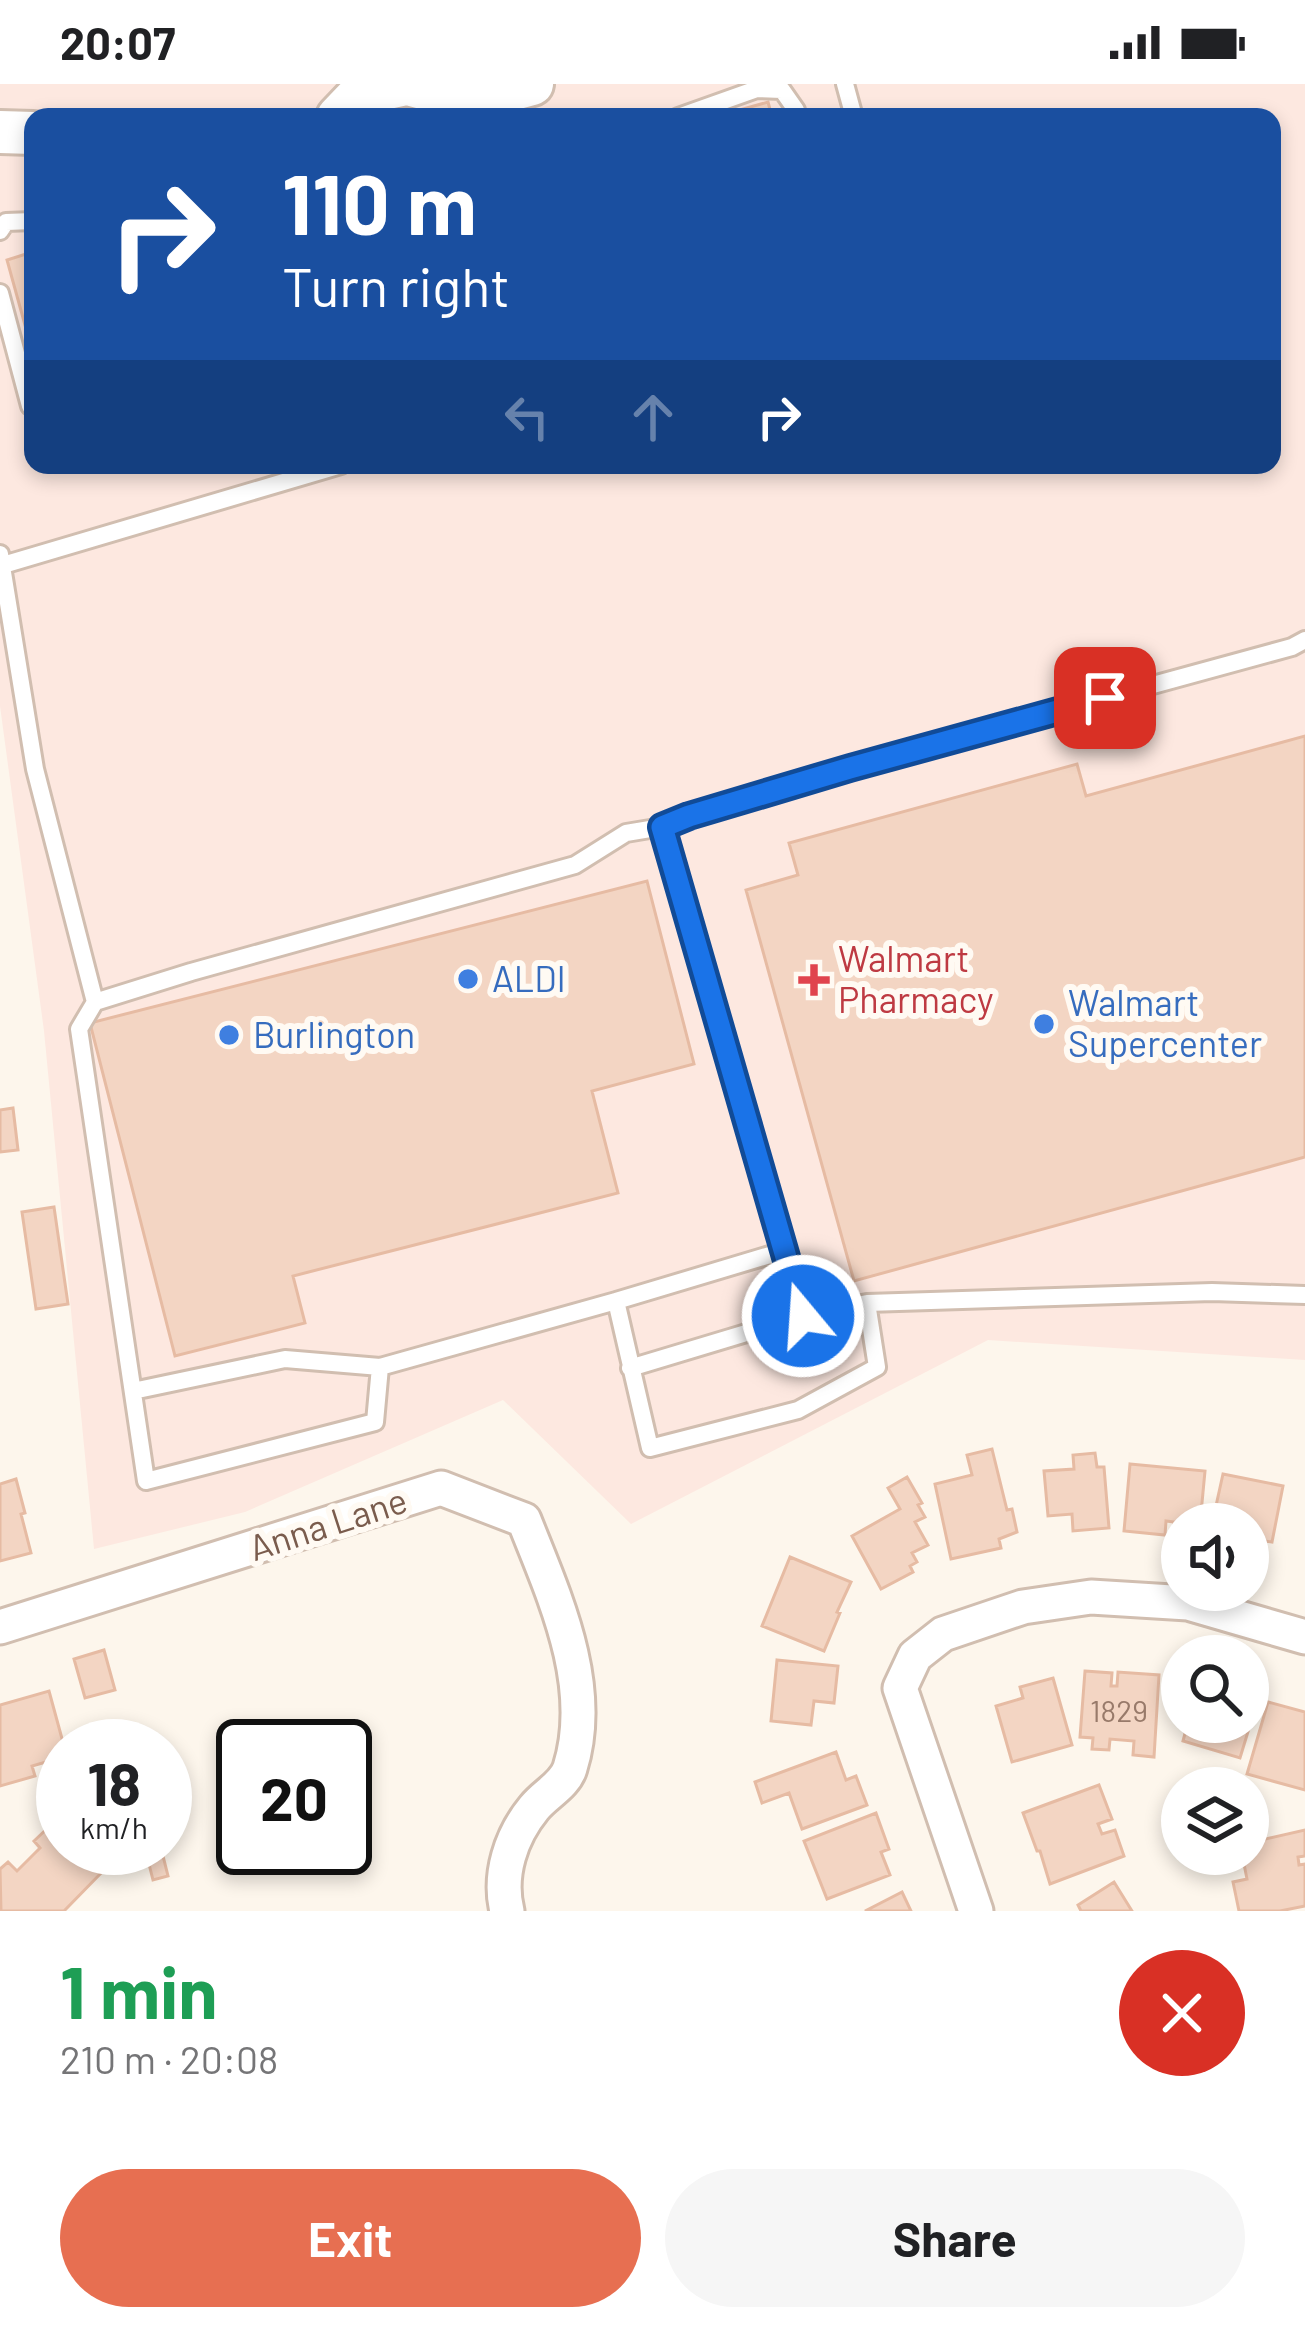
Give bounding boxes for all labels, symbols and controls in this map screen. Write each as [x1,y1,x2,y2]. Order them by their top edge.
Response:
text: 20:07 [60,15,175,69]
text: 110 m [282,151,477,252]
icon: right [84,156,240,312]
text: Turn right [282,253,510,318]
icon: left [494,384,560,450]
icon: ahead [620,384,686,450]
icon: right [746,384,812,450]
pin [1054,647,1156,749]
icon: arrive [1072,665,1138,731]
place label: Walmart Pharmacy [838,936,994,1020]
place label: ALDI [492,956,566,999]
marker: ALDI [455,966,481,992]
marker: Walmart Pharmacy [801,967,827,993]
place label: Walmart Supercenter [1068,980,1262,1064]
marker: Walmart Supercenter [1031,1011,1057,1037]
place label: Burlington [253,1012,415,1055]
marker: Burlington [216,1022,242,1048]
position arrow [740,1253,866,1379]
street label: Anna Lane [243,1477,412,1568]
map controls [1161,1503,1269,1875]
button: sound [1161,1503,1269,1611]
button: search [1161,1635,1269,1743]
house number: 1829 [1090,1692,1148,1728]
speed limit sign: 20 [216,1719,372,1875]
text: 18 [87,1746,141,1818]
button: layers [1161,1767,1269,1875]
text: km/h [80,1809,148,1845]
text: 1 min [60,1947,218,2033]
button: close [1119,1950,1245,2076]
text: 210 m · 20:08 [60,2035,278,2082]
button: Exit [60,2169,641,2307]
button: Share [665,2169,1245,2307]

